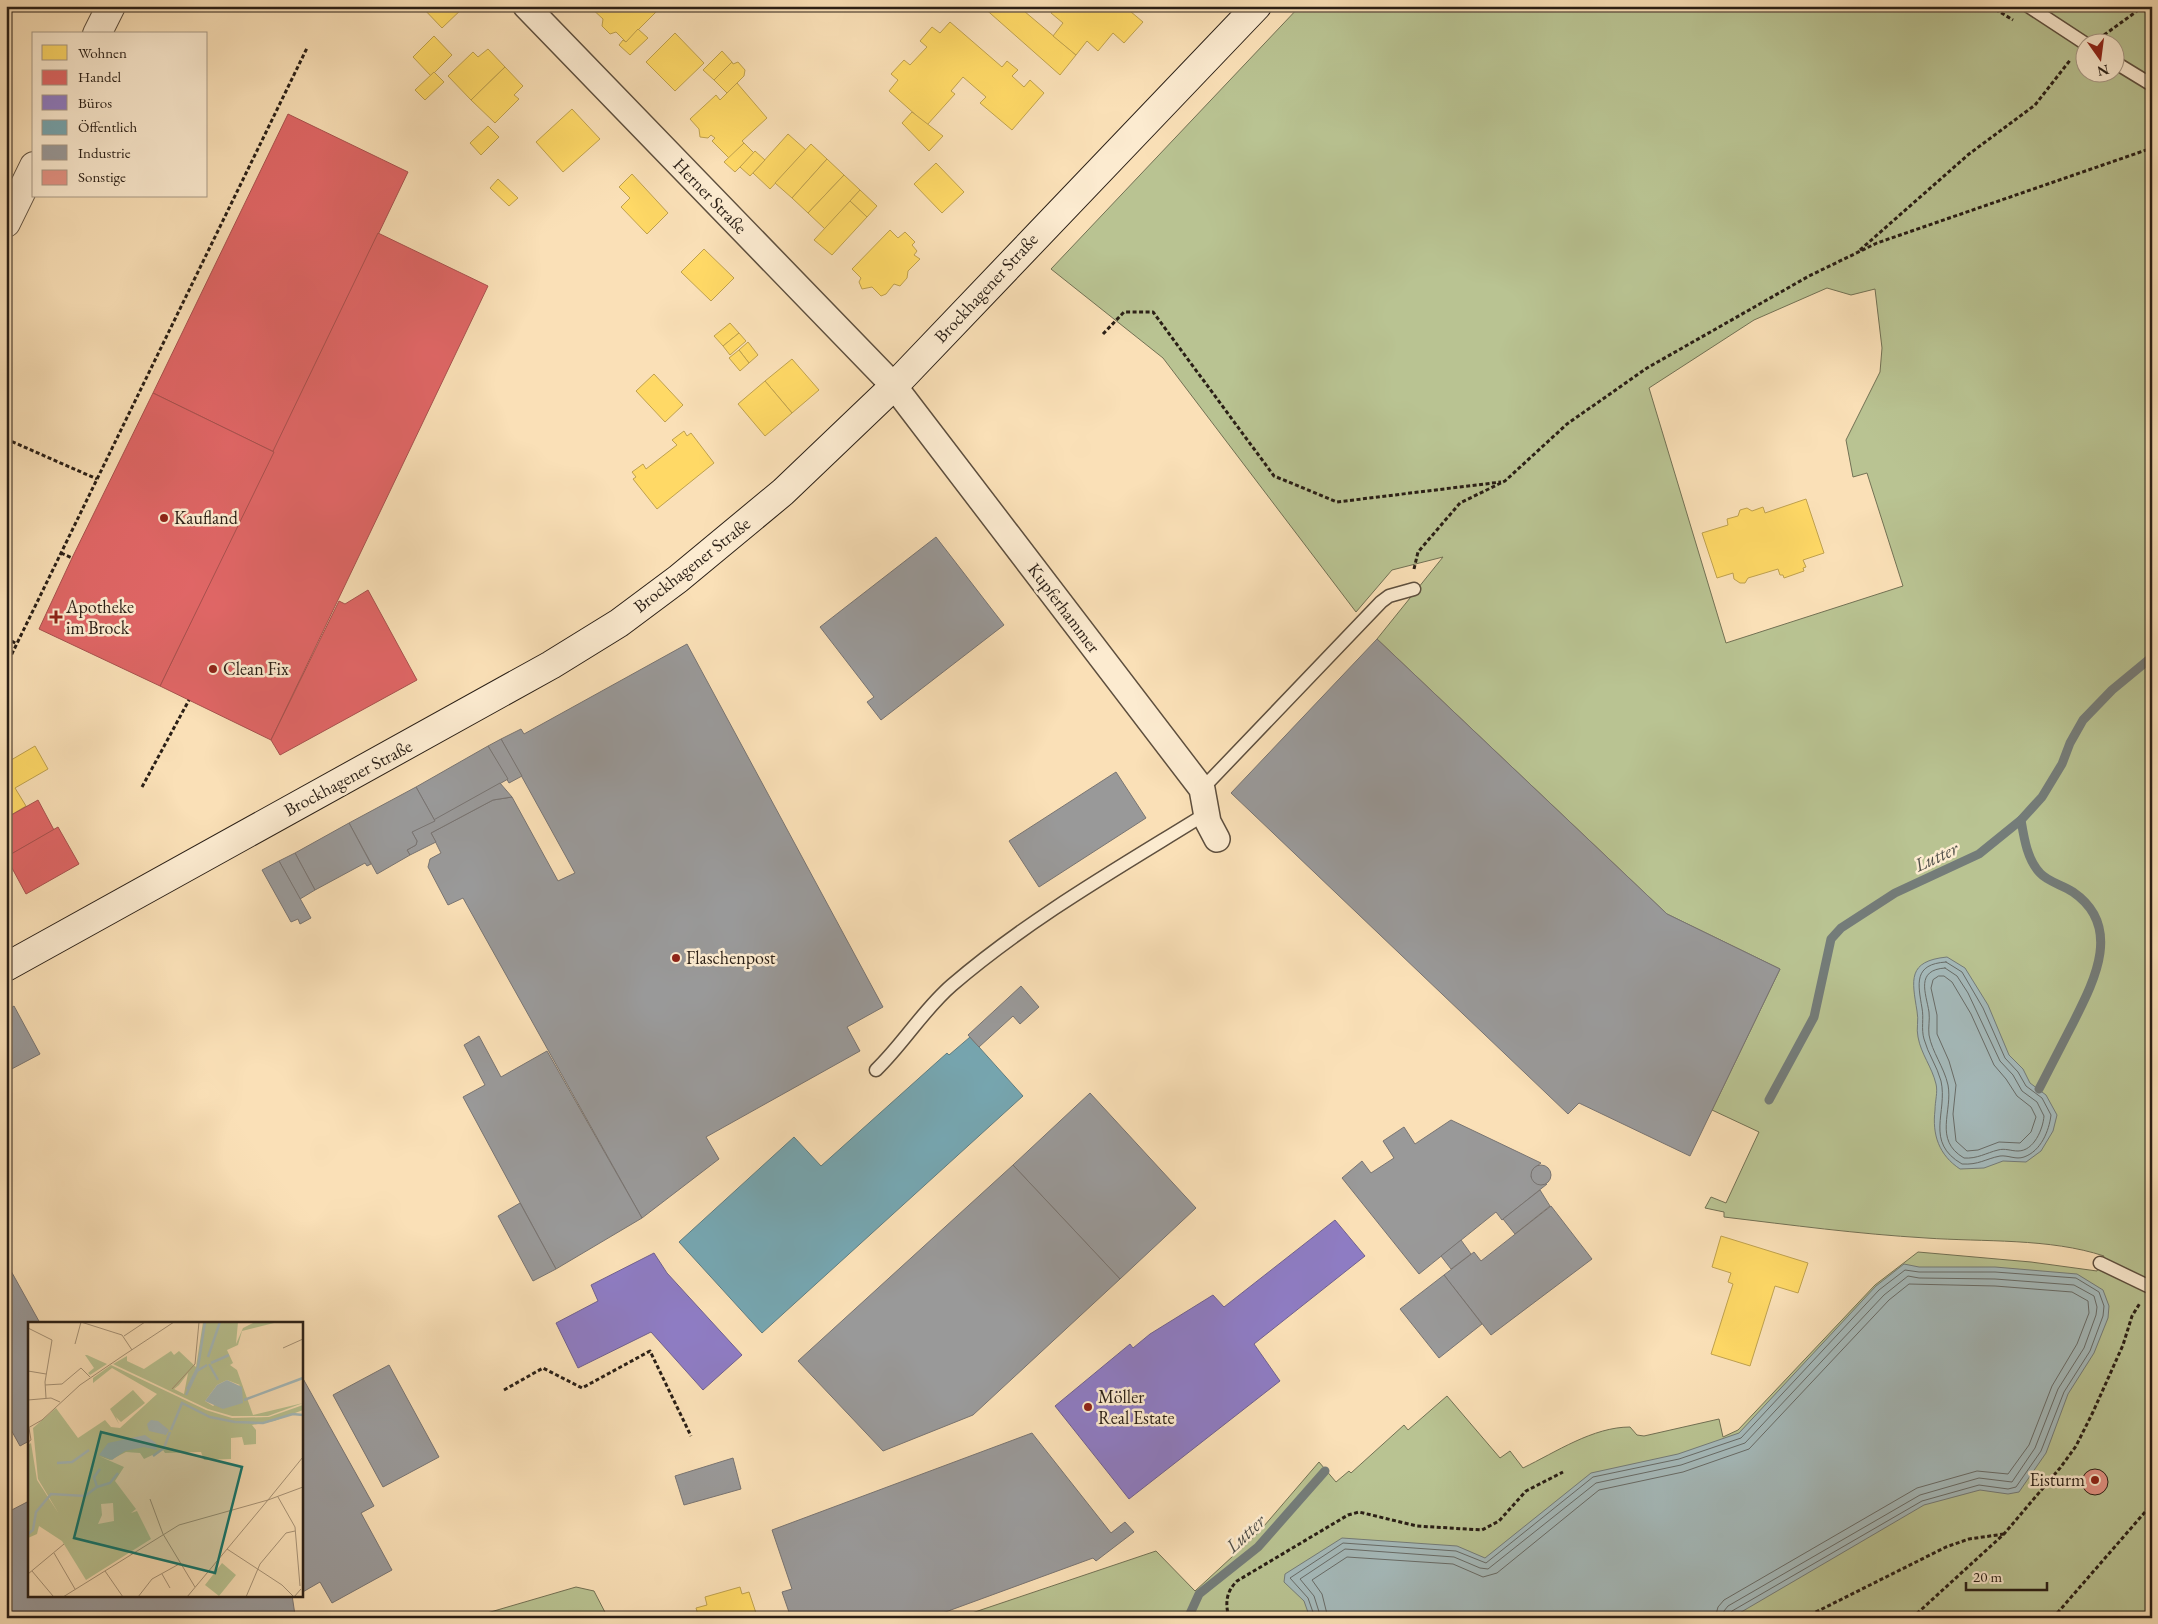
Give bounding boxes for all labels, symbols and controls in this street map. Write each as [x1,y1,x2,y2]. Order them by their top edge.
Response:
legend [32,32,208,198]
north arrow [2076,32,2126,82]
text: Wohnen [78,43,127,62]
text: N [2095,61,2111,81]
text: Handel [78,67,121,86]
text: Büros [78,93,112,112]
text: Öffentlich [78,117,138,136]
text: Industrie [78,143,131,162]
street label: Herner Straße [668,153,752,239]
text: Sonstige [78,167,126,186]
street label: Brockhagener Straße [929,228,1042,347]
place label: Kaufland [174,506,239,529]
marker: Kaufland [158,512,170,524]
street label: Brockhagener Straße [629,512,755,617]
street label: Kupferhammer [1023,558,1106,657]
place label: Apotheke im Brock [65,595,134,639]
marker: Apotheke im Brock [50,611,62,623]
place label: Clean Fix [223,657,289,680]
marker: Clean Fix [207,663,219,675]
street label: Brockhagener Straße [280,734,416,821]
water label: Lutter [1909,835,1963,878]
place label: Flaschenpost [686,946,776,969]
marker: Flaschenpost [670,952,682,964]
inset map [28,1322,302,1596]
place label: Möller Real Estate [1098,1385,1174,1429]
marker: Möller Real Estate [1082,1401,1094,1413]
place label: Eisturm [2029,1468,2085,1491]
marker: Eisturm [2089,1474,2101,1486]
water label: Lutter [1219,1508,1271,1559]
scale bar [1966,1559,2047,1591]
text: 20 m [1973,1567,2002,1586]

